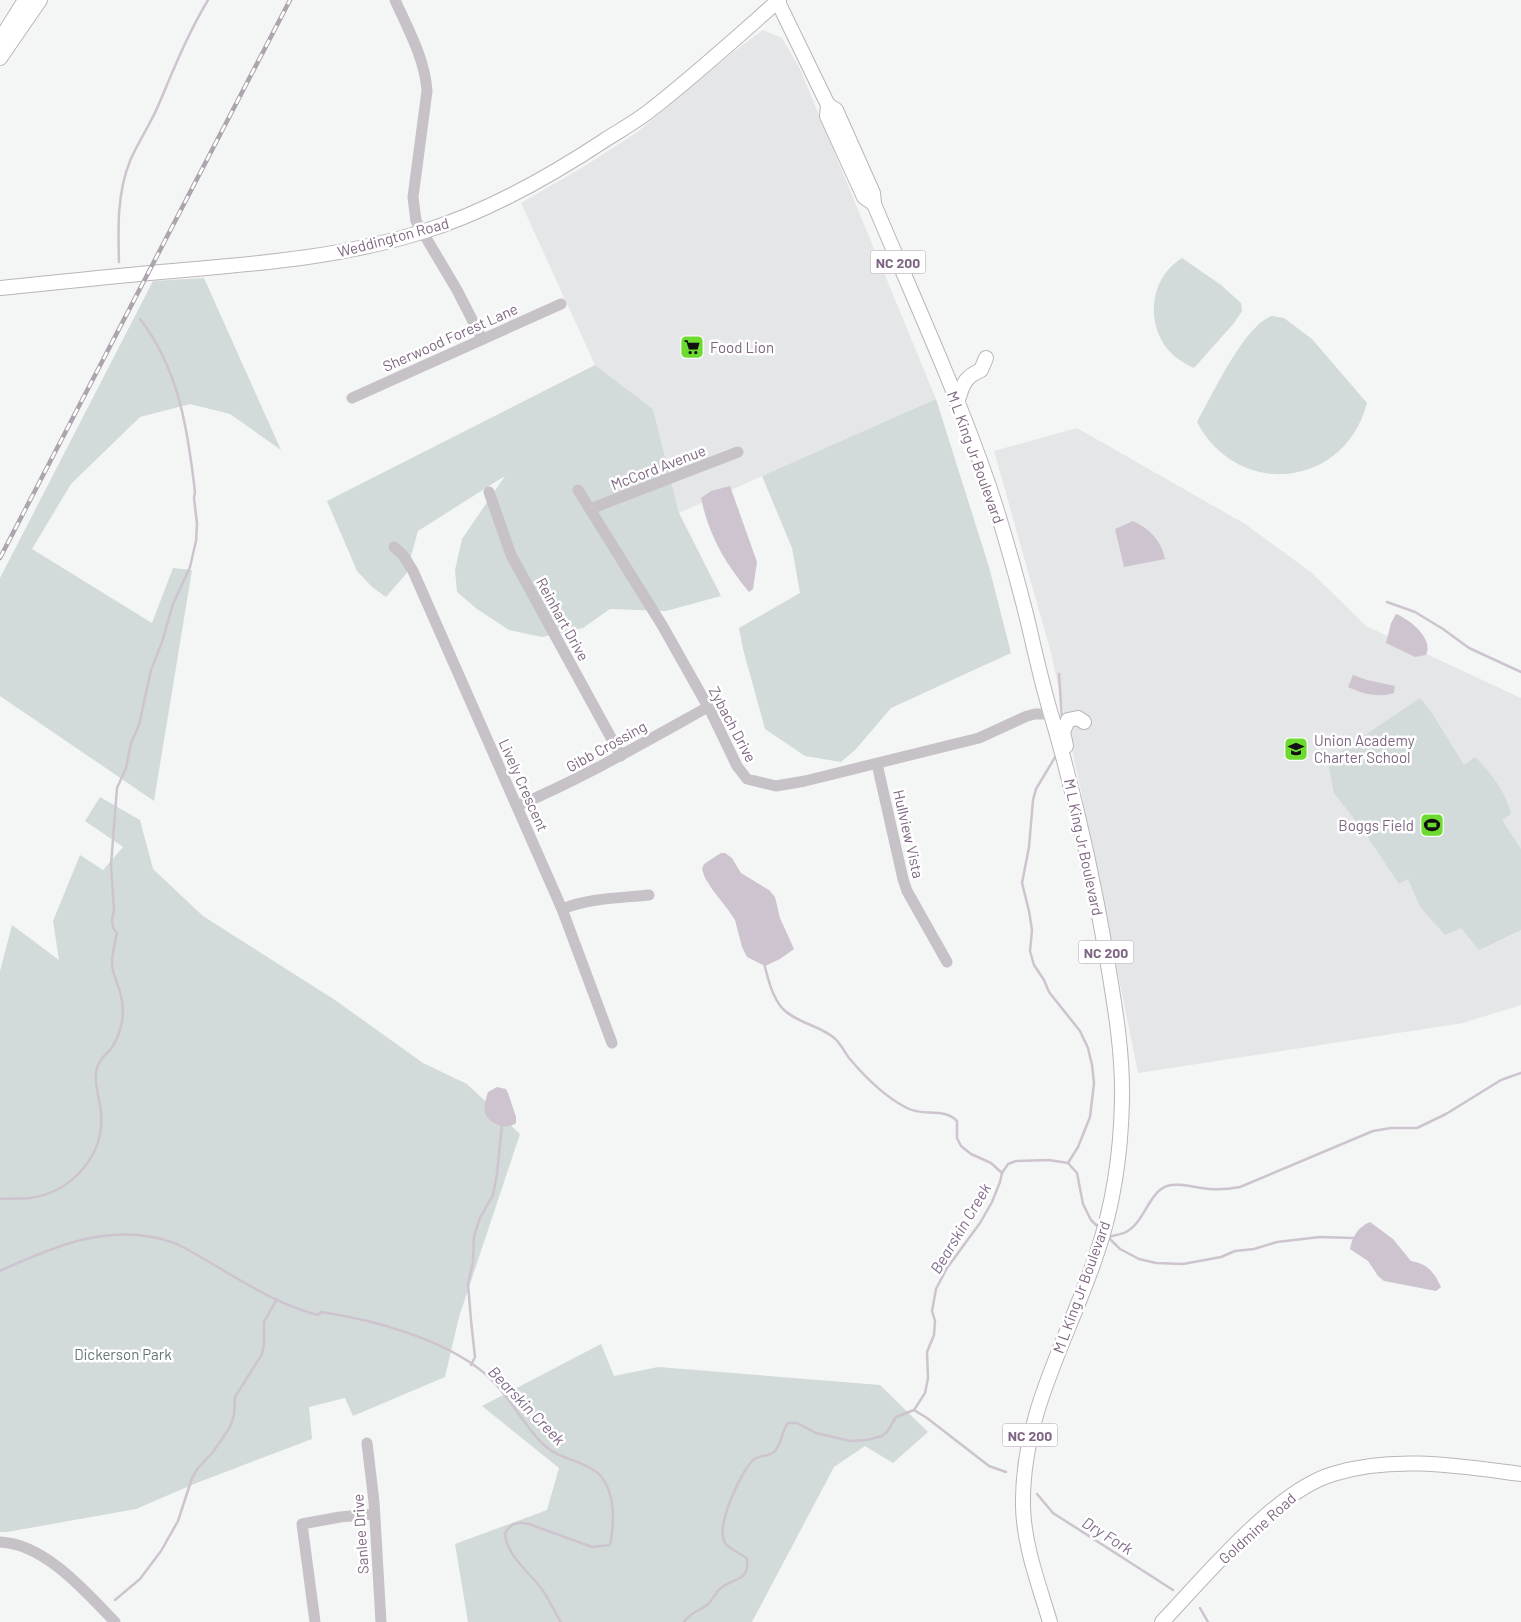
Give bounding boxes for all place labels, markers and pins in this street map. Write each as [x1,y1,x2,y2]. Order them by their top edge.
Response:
supermarket icon: Food Lion [679,334,705,360]
place label: Food Lion [710,338,774,356]
place label: Union Academy Charter School [1314,731,1415,766]
school or university icon: Union Academy Charter School [1283,736,1309,762]
sports icon: Boggs Field [1419,812,1445,838]
place label: Boggs Field [1338,816,1414,834]

